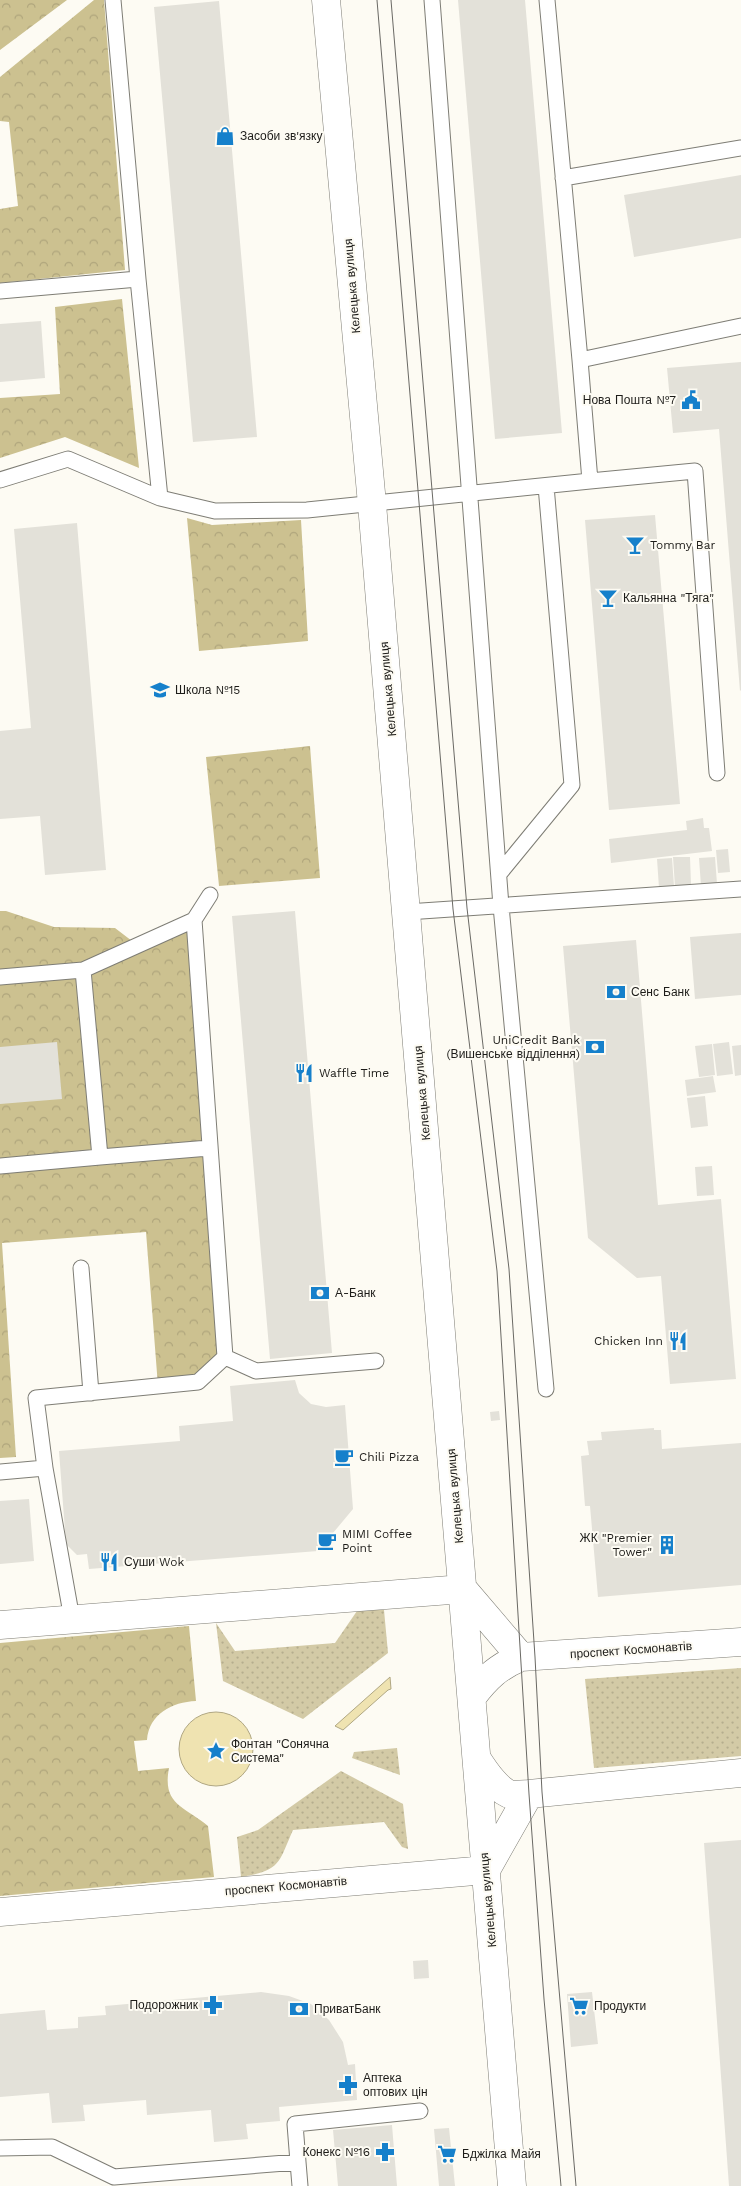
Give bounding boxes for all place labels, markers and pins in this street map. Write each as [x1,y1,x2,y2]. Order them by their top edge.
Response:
shop icon: Засоби зв'язку [214,125,236,147]
place label: Засоби зв'язку [240,129,322,143]
public building icon: Нова Пошта №7 [680,389,702,411]
place label: Нова Пошта №7 [583,393,676,407]
bar icon: Tommy Bar [624,534,646,556]
place label: Tommy Bar [650,538,715,552]
bar icon: Кальянна "Тяга" [597,587,619,609]
place label: Кальянна "Тяга" [623,591,714,605]
school or university icon: Школа №15 [149,679,171,701]
place label: Школа №15 [175,683,240,697]
bank icon: Сенс Банк [605,981,627,1003]
place label: Сенс Банк [631,985,690,999]
place label: UniCredit Bank (Вишенське відділення) [446,1033,580,1061]
bank icon: UniCredit Bank (Вишенське відділення) [584,1036,606,1058]
restaurant icon: Waffle Time [293,1062,315,1084]
place label: Waffle Time [319,1066,389,1080]
bank icon: А-Банк [309,1282,331,1304]
place label: А-Банк [335,1286,376,1300]
restaurant icon: Chicken Inn [667,1330,689,1352]
place label: Chicken Inn [594,1334,663,1348]
cafe icon: Chili Pizza [333,1446,355,1468]
place label: Chili Pizza [359,1450,419,1464]
place label: MIMI Coffee Point [342,1527,412,1555]
cafe icon: MIMI Coffee Point [316,1530,338,1552]
place label: ЖК "Premier Tower" [580,1531,652,1559]
building icon: ЖК "Premier Tower" [656,1534,678,1556]
restaurant icon: Суши Wok [98,1551,120,1573]
place label: Суши Wok [124,1555,184,1569]
place label: Фонтан "Сонячна Система" [231,1737,329,1765]
place icon: Фонтан "Сонячна Система" [205,1740,227,1762]
pharmacy icon: Подорожник [202,1994,224,2016]
supermarket icon: Продукти [568,1995,590,2017]
place label: Подорожник [129,1998,199,2012]
bank icon: ПриватБанк [288,1998,310,2020]
place label: Продукти [594,1999,646,2013]
place label: ПриватБанк [314,2002,381,2016]
place label: Аптека оптових цін [363,2071,428,2099]
pharmacy icon: Аптека оптових цін [337,2074,359,2096]
pharmacy icon: Конекс №16 [374,2141,396,2163]
supermarket icon: Бджілка Майя [436,2143,458,2165]
place label: Конекс №16 [302,2145,370,2159]
place label: Бджілка Майя [462,2147,541,2161]

